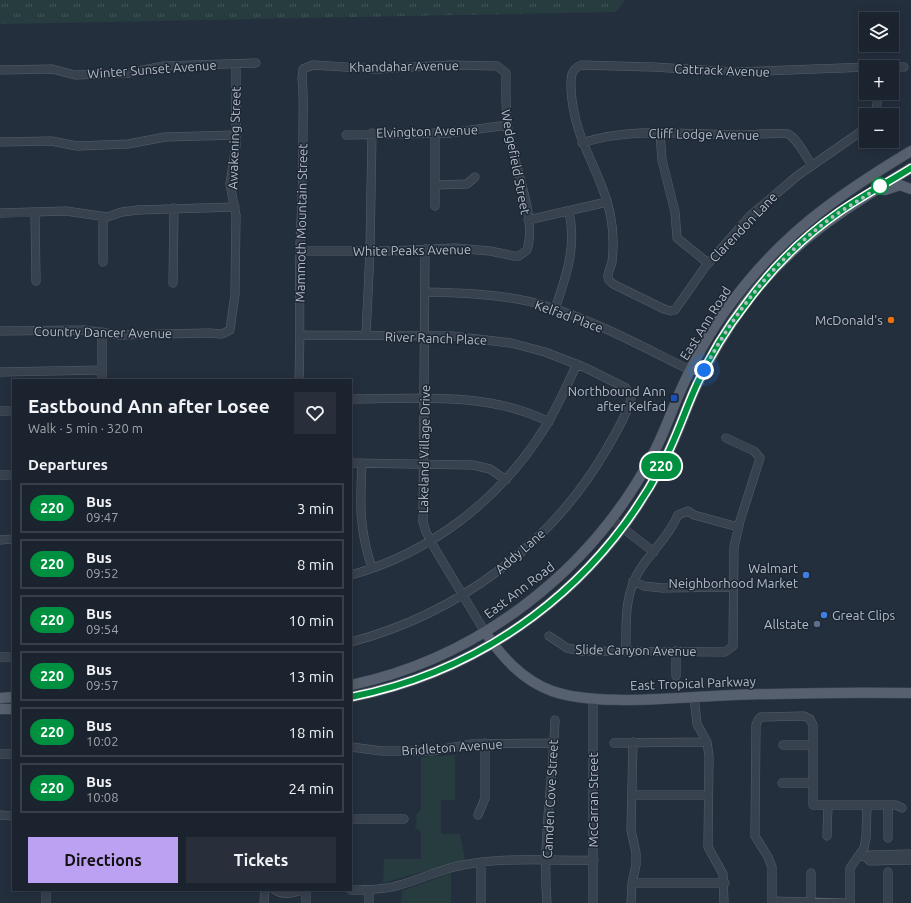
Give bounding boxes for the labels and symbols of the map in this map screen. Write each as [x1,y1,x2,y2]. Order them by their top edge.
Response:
street label: Winter Sunset Avenue [87,58,217,80]
street label: Khandahar Avenue [349,58,459,74]
street label: Cattrack Avenue [674,61,770,79]
street label: Awakening Street [225,86,243,190]
street label: Wedgefield Street [499,108,533,216]
street label: Elvington Avenue [376,122,478,140]
street label: Cliff Lodge Avenue [649,126,759,142]
street label: Mammoth Mountain Street [293,143,309,303]
unlabelled marker [871,177,889,195]
street label: Clarendon Lane [706,189,780,265]
street label: White Peaks Avenue [353,242,471,258]
street label: East Ann Road [677,284,733,362]
street label: Kelfad Place [533,297,605,335]
place label: McDonald's [815,313,883,327]
marker: McDonald's [886,315,896,325]
street label: Country Dancer Avenue [34,324,172,340]
street label: River Ranch Place [385,329,487,347]
your location [694,360,714,380]
place label: Northbound Ann after Kelfad [568,384,666,413]
street label: Lakeland Village Drive [416,385,432,513]
marker: Northbound Ann after Kelfad [669,393,679,403]
line badge: 220 [638,453,684,479]
street label: Addy Lane [492,526,548,576]
street label: East Ann Road [481,559,557,621]
place label: Walmart Neighborhood Market [669,561,798,590]
marker: Walmart Neighborhood Market [801,570,811,580]
place label: Great Clips [832,608,896,622]
marker: Great Clips [819,610,829,620]
place label: Allstate [764,617,809,631]
marker: Allstate [812,619,822,629]
street label: Slide Canyon Avenue [575,642,697,658]
street label: East Tropical Parkway [630,674,756,692]
street label: Bridleton Avenue [401,736,503,758]
street label: Camden Cove Street [540,739,560,859]
street label: McCarran Street [586,752,600,848]

